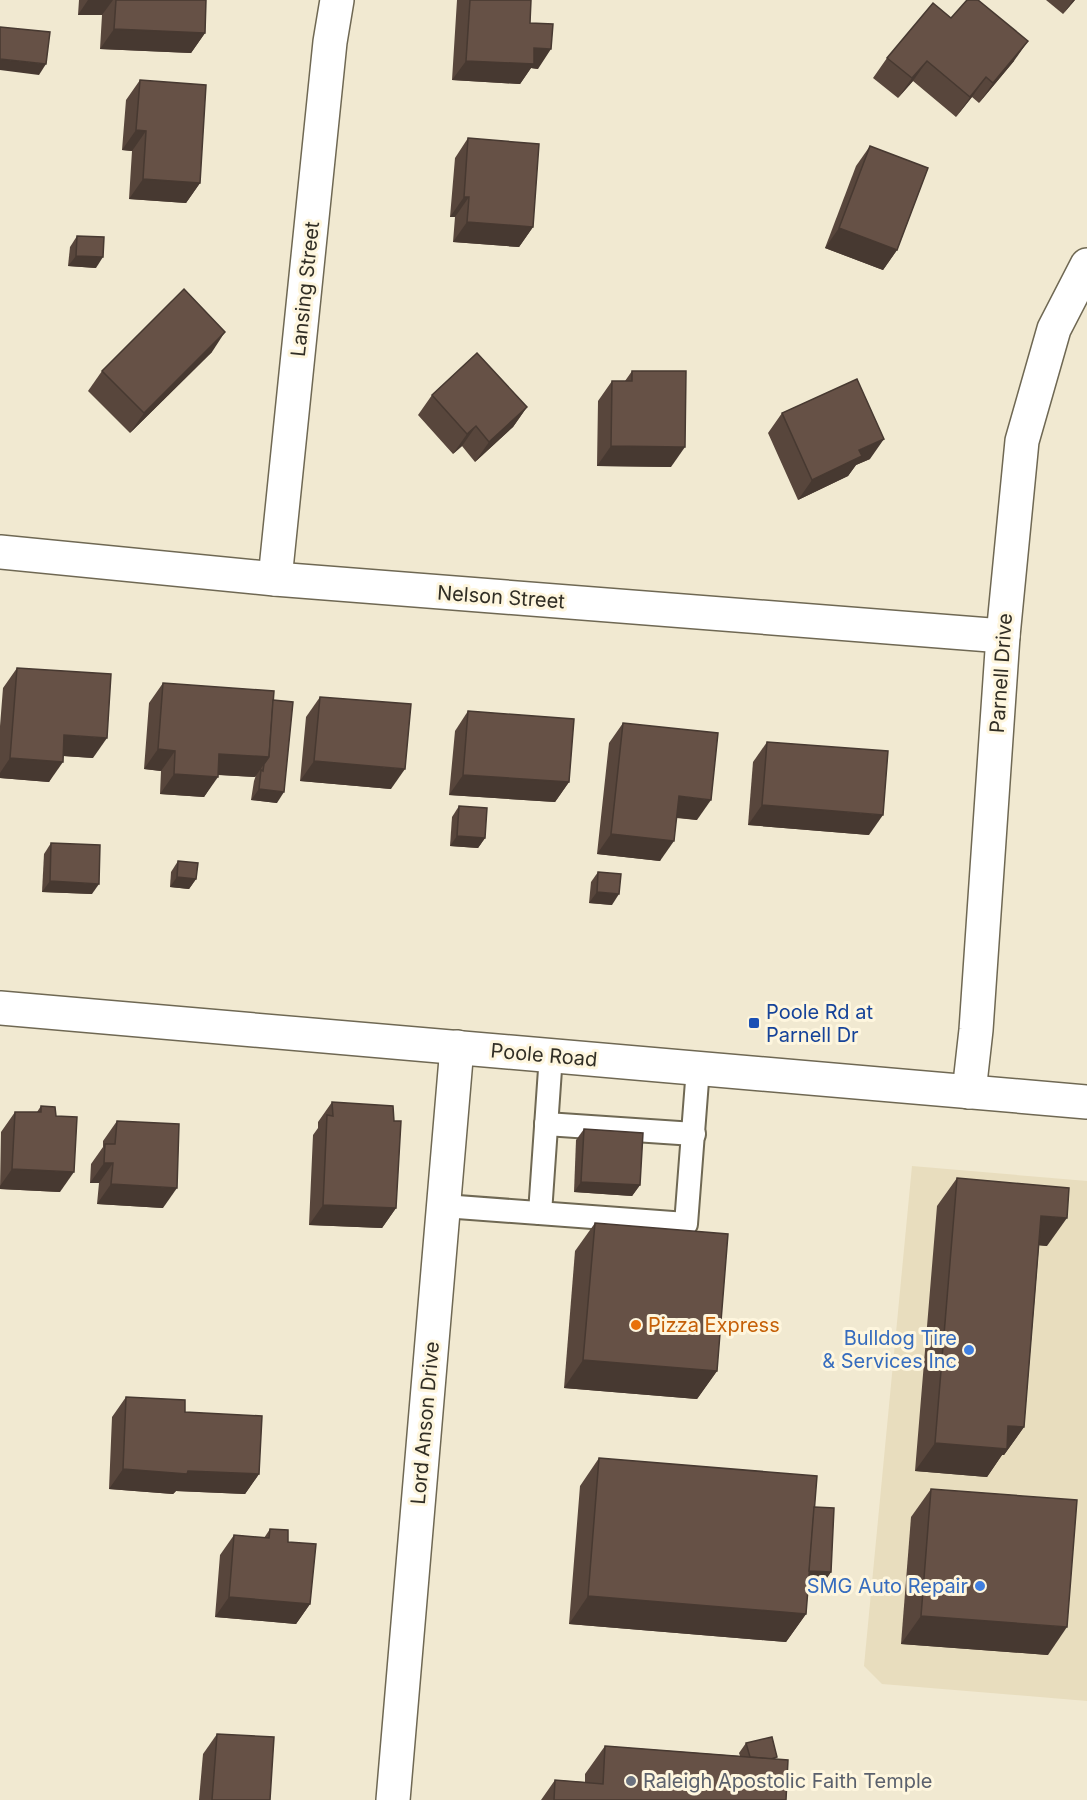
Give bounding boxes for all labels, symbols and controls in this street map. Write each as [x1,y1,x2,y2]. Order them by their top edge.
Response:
street label: Lansing Street [286,220,324,358]
street label: Nelson Street [436,581,566,613]
street label: Parnell Drive [985,612,1017,734]
place label: Poole Rd at Parnell Dr [766,1000,873,1047]
marker: Poole Rd at Parnell Dr [747,1016,761,1030]
street label: Poole Road [490,1038,598,1072]
place label: Pizza Express [648,1313,780,1337]
marker: Pizza Express [629,1318,643,1332]
place label: Bulldog Tire & Services Inc [822,1326,957,1373]
street label: Lord Anson Drive [406,1340,444,1506]
marker: Bulldog Tire & Services Inc [962,1343,976,1357]
place label: SMG Auto Repair [807,1574,968,1598]
marker: SMG Auto Repair [973,1579,987,1593]
place label: Raleigh Apostolic Faith Temple [643,1769,932,1793]
marker: Raleigh Apostolic Faith Temple [624,1774,638,1788]

